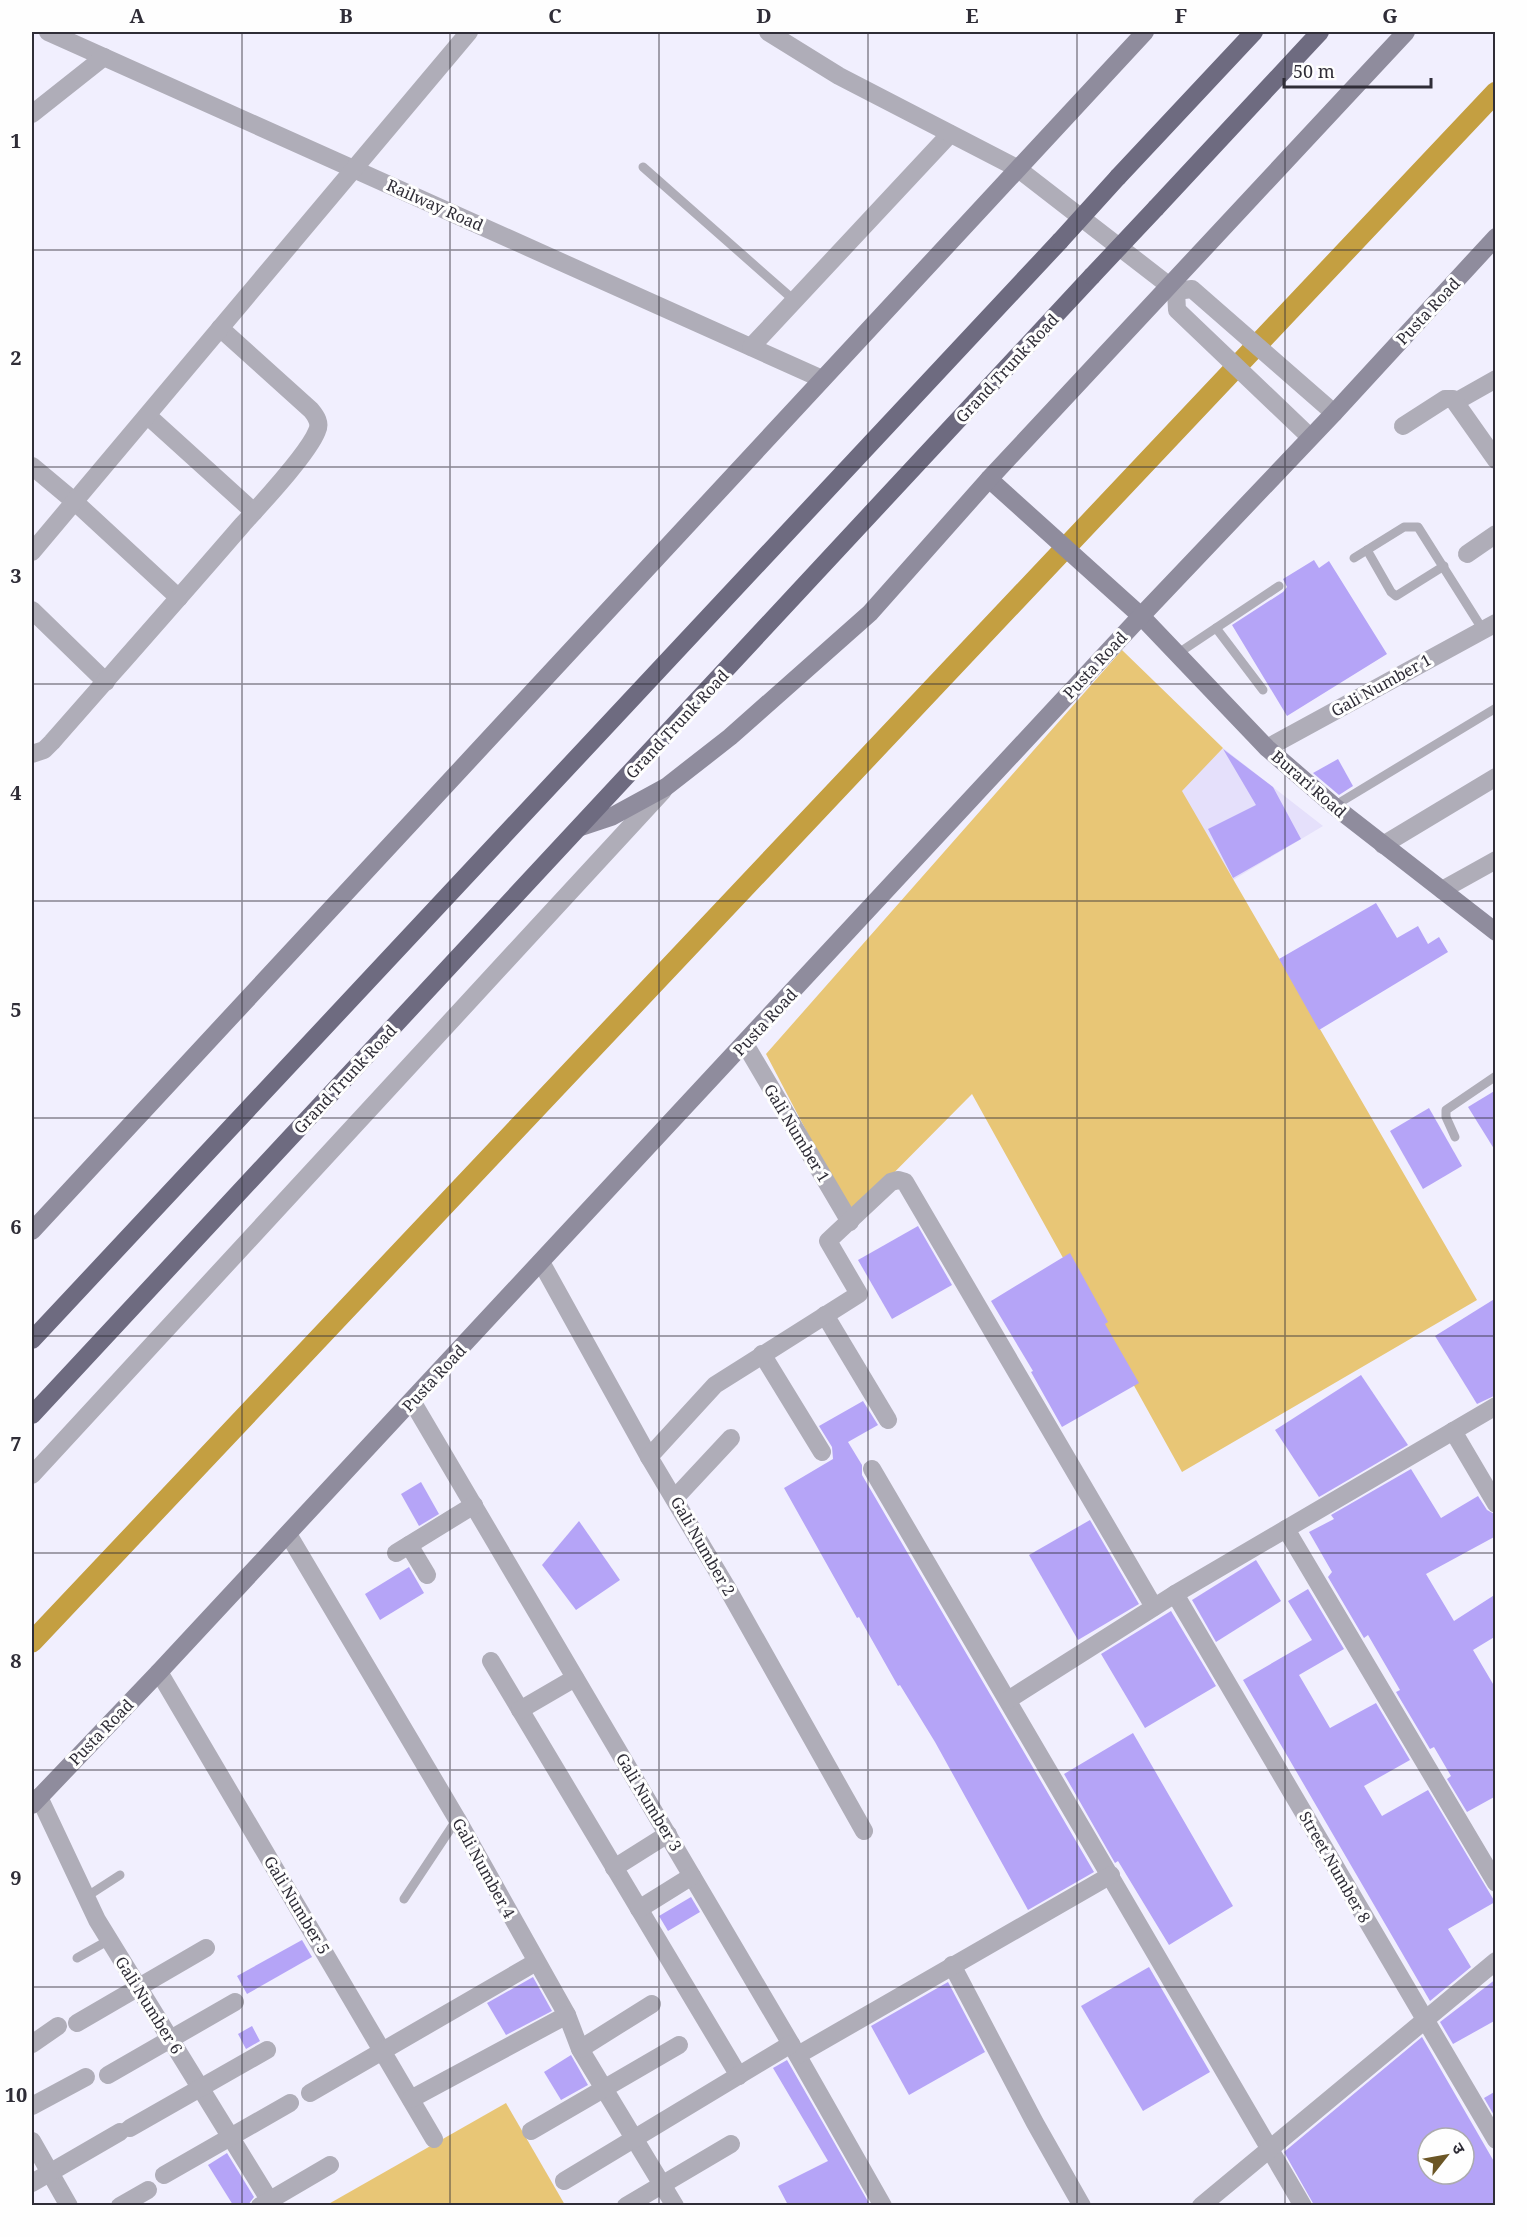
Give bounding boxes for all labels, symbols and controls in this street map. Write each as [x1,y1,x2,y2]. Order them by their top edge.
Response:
text: A [129,2,145,29]
text: B [339,2,353,29]
text: C [548,2,562,29]
text: D [756,2,772,29]
text: E [965,2,979,29]
text: F [1175,2,1187,29]
text: G [1382,2,1398,29]
scale bar [1284,51,1431,89]
text: 50 m [1293,59,1335,83]
text: 1 [10,127,22,154]
street label: Railway Road [383,174,487,236]
street label: Pusta Road [1391,273,1465,349]
street label: Grand Trunk Road [951,308,1064,427]
text: 2 [10,344,22,371]
text: 3 [10,562,22,589]
street label: Pusta Road [1058,627,1132,703]
street label: Gali Number 1 [1327,648,1435,722]
street label: Grand Trunk Road [621,664,734,783]
street label: Burari Road [1267,745,1351,823]
text: 4 [10,779,22,806]
street label: Pusta Road [728,984,802,1060]
text: 5 [10,996,22,1023]
street label: Grand Trunk Road [289,1019,402,1138]
street label: Gali Number 1 [759,1080,835,1186]
text: 6 [10,1213,22,1240]
street label: Pusta Road [397,1340,471,1416]
text: 7 [10,1430,22,1457]
street label: Gali Number 2 [666,1492,740,1600]
text: 8 [10,1647,22,1674]
street label: Pusta Road [64,1694,138,1770]
street label: Gali Number 3 [611,1749,687,1855]
street label: Street Number 8 [1294,1807,1376,1927]
street label: Gali Number 4 [447,1814,521,1922]
street label: Gali Number 5 [259,1852,335,1958]
text: 9 [10,1864,22,1891]
street label: Gali Number 6 [110,1952,188,2058]
text: 10 [5,2081,27,2108]
north arrow [1416,2126,1476,2186]
text: उ [1447,2139,1471,2158]

